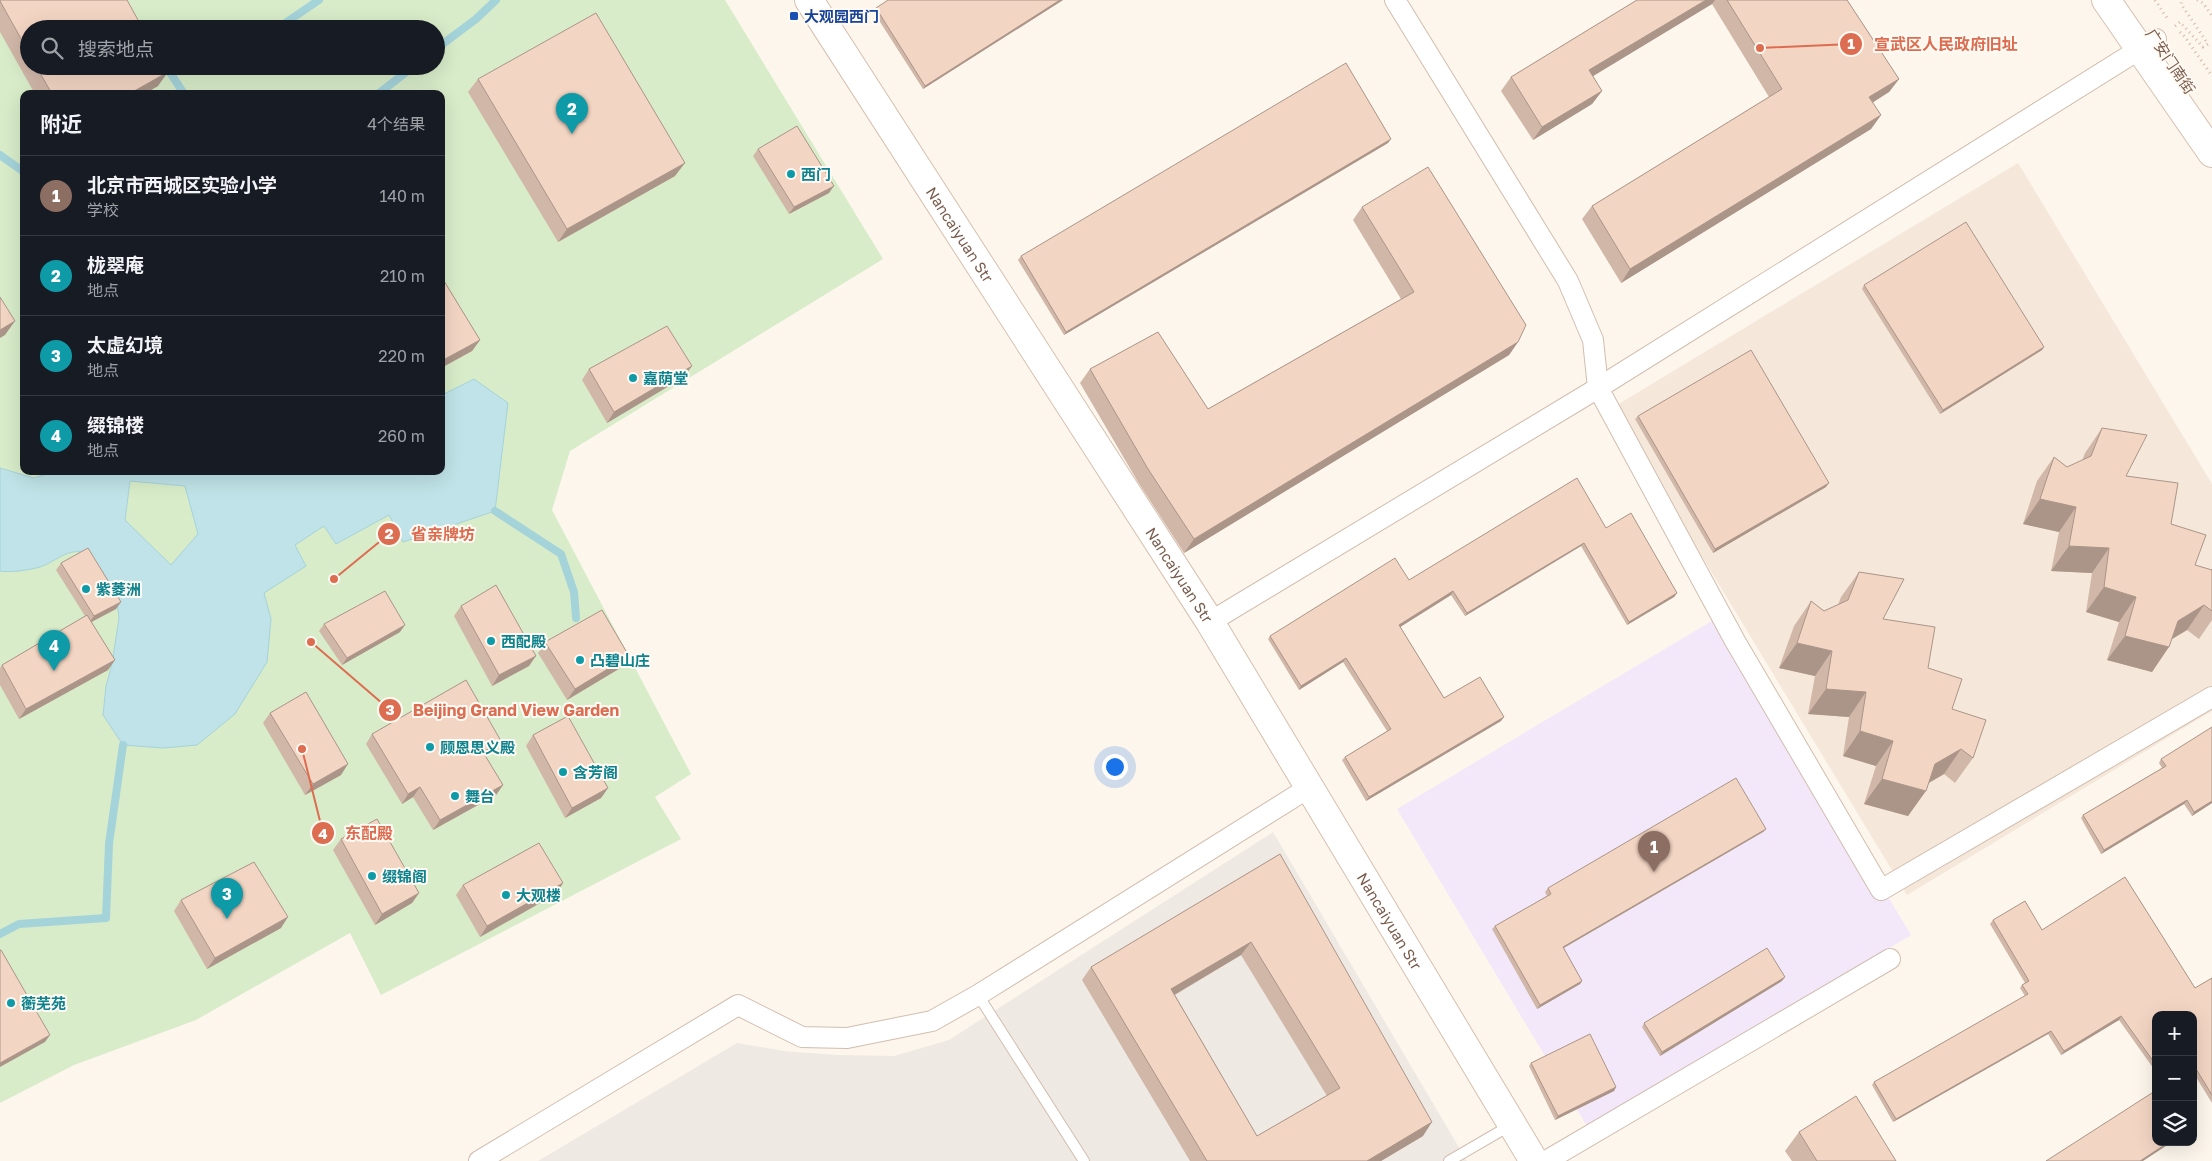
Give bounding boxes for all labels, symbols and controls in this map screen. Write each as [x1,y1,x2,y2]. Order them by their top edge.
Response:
place label: 大观园西门 [804,7,879,25]
marker: 大观园西门 [788,10,800,22]
search box [20,20,445,75]
street label: 广安门南街 [2143,25,2199,97]
callout: 宣武区人民政府旧址 [1839,28,2028,59]
icon: search [38,34,66,62]
text: 1 [1847,34,1855,52]
text: 宣武区人民政府旧址 [1874,34,2018,54]
text: 搜索地点 [78,37,154,60]
pin: 2 [556,93,588,134]
text: 附近 [40,111,82,137]
text: 4个结果 [367,114,425,134]
place label: 西门 [801,165,831,183]
marker: 西门 [785,168,797,180]
text: 北京市西城区实验小学 [87,173,277,196]
street label: Nancaiyuan Str [923,183,998,286]
text: 1 [52,186,60,206]
text: 140 m [379,186,425,206]
text: 学校 [87,200,119,220]
text: 栊翠庵 [87,253,144,276]
text: 2 [51,266,61,286]
text: 210 m [380,266,425,286]
text: 地点 [87,280,119,300]
text: 太虚幻境 [87,333,163,356]
text: 3 [51,346,61,366]
text: 220 m [378,346,425,366]
text: 地点 [87,360,119,380]
place label: 嘉荫堂 [643,369,688,387]
marker: 嘉荫堂 [627,372,639,384]
text: 缀锦楼 [87,413,144,436]
text: 4 [51,426,61,446]
text: 260 m [378,426,425,446]
text: 地点 [87,440,119,460]
callout: 省亲牌坊 [376,519,485,550]
text: 2 [384,524,394,542]
text: 省亲牌坊 [411,524,475,544]
street label: Nancaiyuan Str [1142,524,1217,626]
place label: 紫菱洲 [96,580,141,598]
marker: 紫菱洲 [80,583,92,595]
pin: 4 [38,630,70,671]
place label: 西配殿 [501,632,546,650]
marker: 西配殿 [485,635,497,647]
place label: 凸碧山庄 [590,651,650,669]
marker: 凸碧山庄 [574,654,586,666]
callout: Beijing Grand View Garden [378,695,629,726]
text: 3 [385,700,395,718]
text: Beijing Grand View Garden [413,700,619,720]
place label: 顾恩思义殿 [440,738,515,756]
marker: 顾恩思义殿 [424,741,436,753]
your location [1102,754,1128,780]
place label: 含芳阁 [573,763,618,781]
marker: 含芳阁 [557,766,569,778]
place label: 舞台 [465,787,495,805]
marker: 舞台 [449,790,461,802]
callout: 东配殿 [310,818,403,849]
text: 东配殿 [345,823,393,843]
text: 4 [318,824,328,842]
pin: 1 [1638,831,1670,872]
place label: 缀锦阁 [382,867,427,885]
street label: Nancaiyuan Str [1354,869,1426,973]
marker: 缀锦阁 [366,870,378,882]
pin: 3 [211,878,243,919]
place label: 大观楼 [516,886,561,904]
marker: 大观楼 [500,889,512,901]
place label: 蘅芜苑 [21,994,66,1012]
marker: 蘅芜苑 [5,997,17,1009]
map controls [2152,1011,2197,1146]
button: + [2152,1011,2197,1056]
button: − [2152,1056,2197,1101]
button: layers [2152,1101,2197,1146]

